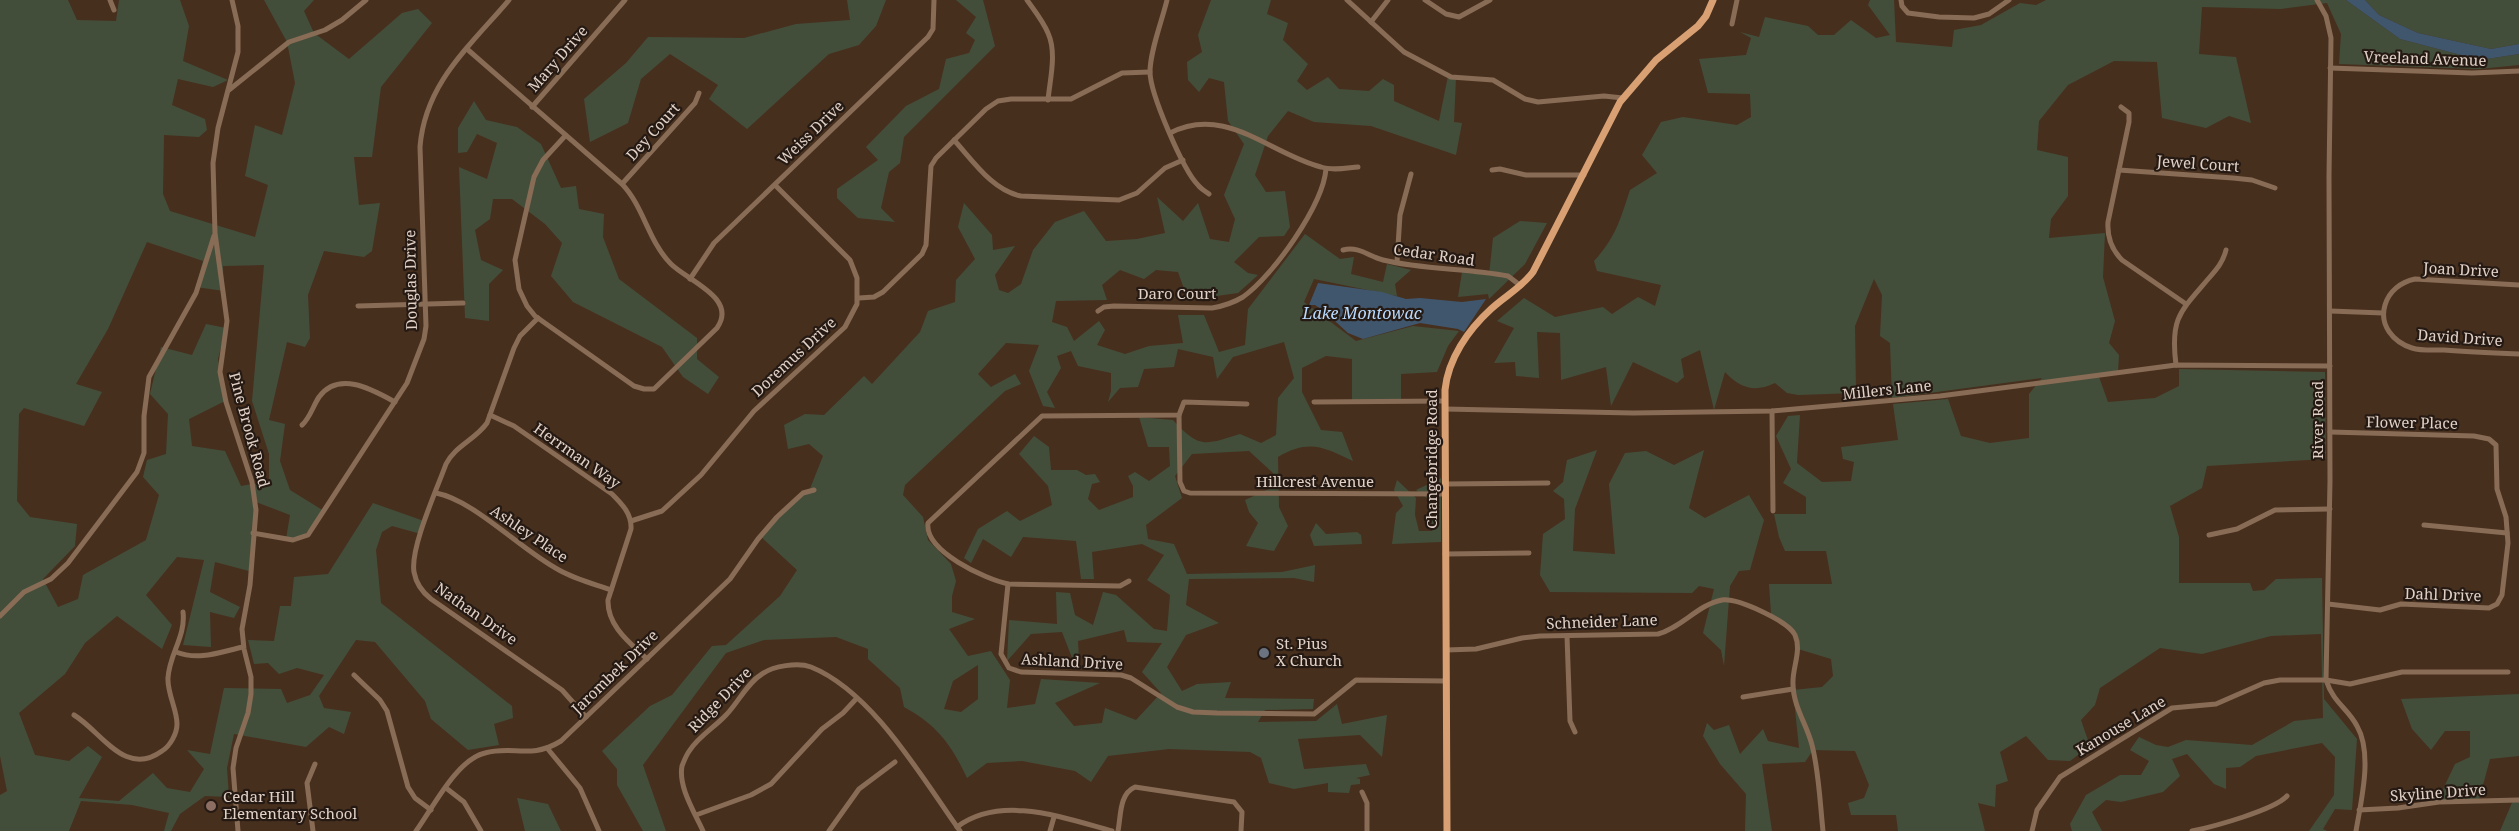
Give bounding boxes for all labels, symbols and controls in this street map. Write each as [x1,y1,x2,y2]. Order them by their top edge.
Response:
street label: Mary Drive [523,21,592,96]
street label: Vreeland Avenue [2363,46,2487,70]
street label: Weiss Drive [773,96,848,169]
street label: Dey Court [621,98,683,164]
street label: Jewel Court [2155,150,2240,176]
street label: Douglas Drive [399,230,421,330]
street label: Cedar Road [1392,238,1476,270]
street label: Joan Drive [2422,257,2499,281]
street label: Daro Court [1138,283,1216,303]
water label: Lake Montowac [1301,302,1422,324]
street label: Doremus Drive [747,312,840,401]
street label: David Drive [2417,324,2503,350]
street label: Pine Brook Road [225,370,275,490]
street label: Millers Lane [1841,374,1932,404]
street label: River Road [2307,381,2327,459]
street label: Changebridge Road [1421,389,1441,529]
street label: Flower Place [2366,411,2458,433]
street label: Herrman Way [530,418,625,493]
street label: Hillcrest Avenue [1256,471,1374,491]
street label: Ashley Place [487,500,572,566]
street label: Nathan Drive [431,577,522,649]
street label: Dahl Drive [2404,583,2482,605]
street label: Schneider Lane [1546,609,1658,633]
street label: Jarombek Drive [566,625,662,718]
place label: St. Pius X Church [1276,633,1343,670]
marker: St. Pius X Church [1257,646,1271,660]
street label: Ashland Drive [1020,648,1124,674]
street label: Ridge Drive [683,662,755,736]
street label: Kanouse Lane [2072,691,2169,760]
street label: Skyline Drive [2389,779,2486,805]
place label: Cedar Hill Elementary School [223,786,357,823]
marker: Cedar Hill Elementary School [204,799,218,813]

